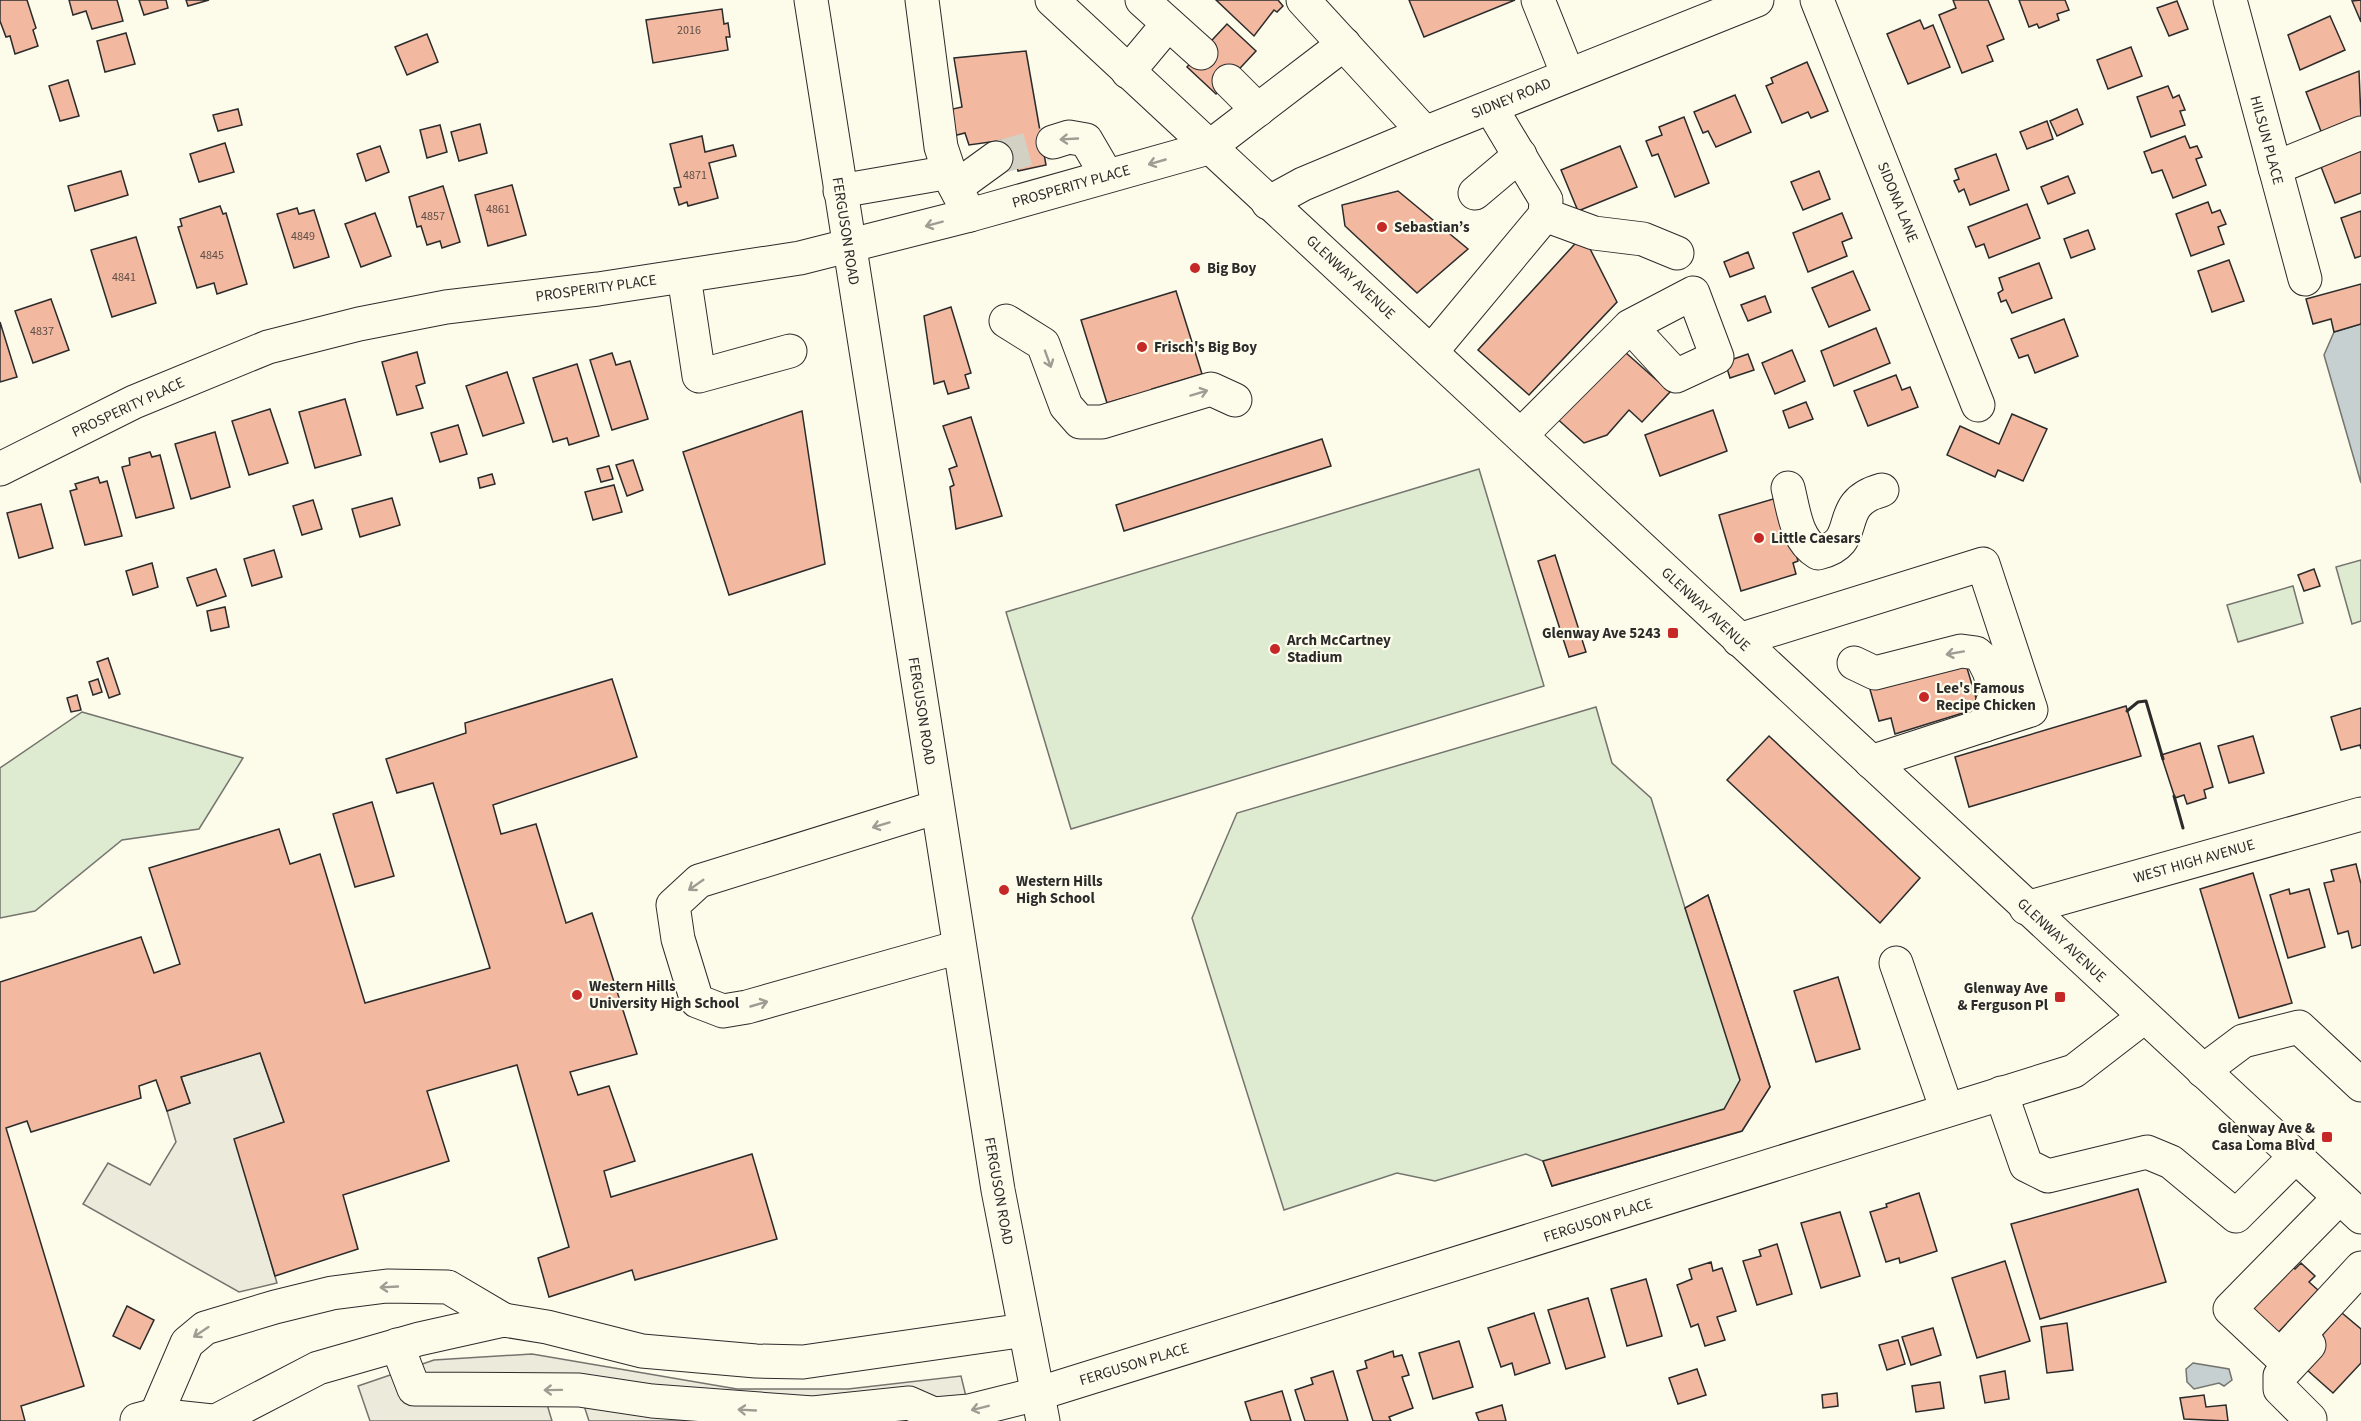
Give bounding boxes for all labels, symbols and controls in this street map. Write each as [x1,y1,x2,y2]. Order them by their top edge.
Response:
house number: 2016 [677,22,701,39]
street label: SIDNEY ROAD [1468,73,1554,124]
street label: HILSUN PLACE [2245,93,2289,187]
one-way arrow [1060,134,1079,145]
one-way arrow [1148,157,1167,168]
street label: SIDONA LANE [1872,159,1923,246]
street label: PROSPERITY PLACE [1010,160,1133,213]
house number: 4871 [683,167,707,184]
street label: FERGUSON ROAD [827,176,864,287]
house number: 4861 [486,201,510,218]
house number: 4857 [421,208,445,225]
place label: Sebastian’s [1394,217,1470,238]
one-way arrow [925,219,944,231]
marker: Sebastian’s [1375,220,1389,234]
house number: 4849 [291,228,315,245]
street label: GLENWAY AVENUE [1301,231,1400,324]
house number: 4845 [200,247,224,264]
place label: Big Boy [1207,258,1257,279]
marker: Big Boy [1188,261,1202,275]
house number: 4841 [112,269,136,286]
street label: PROSPERITY PLACE [534,270,658,307]
house number: 4837 [30,323,54,340]
place label: Frisch's Big Boy [1154,337,1257,358]
marker: Frisch's Big Boy [1135,340,1149,354]
one-way arrow [1044,349,1055,368]
street label: PROSPERITY PLACE [68,372,188,443]
one-way arrow [1189,387,1208,398]
place label: Little Caesars [1771,528,1861,549]
marker: Little Caesars [1752,531,1766,545]
street label: GLENWAY AVENUE [1656,563,1755,656]
place label: Glenway Ave 5243 [1542,623,1661,644]
marker: Glenway Ave 5243 [1666,626,1680,640]
place label: Arch McCartney Stadium [1286,630,1391,668]
marker: Arch McCartney Stadium [1268,642,1282,656]
one-way arrow [1946,648,1965,659]
street label: FERGUSON ROAD [903,656,940,767]
place label: Lee's Famous Recipe Chicken [1936,678,2036,716]
marker: Lee's Famous Recipe Chicken [1917,690,1931,704]
one-way arrow [872,820,891,831]
street label: WEST HIGH AVENUE [2131,834,2257,889]
place label: Western Hills High School [1016,871,1103,909]
one-way arrow [689,879,705,891]
marker: Western Hills High School [997,883,1011,897]
street label: GLENWAY AVENUE [2012,894,2111,987]
place label: Western Hills University High School [589,976,740,1014]
place label: Glenway Ave & Ferguson Pl [1958,978,2049,1016]
marker: Western Hills University High School [570,988,584,1002]
marker: Glenway Ave & Ferguson Pl [2053,990,2067,1004]
one-way arrow [750,997,769,1009]
place label: Glenway Ave & Casa Loma Blvd [2211,1118,2315,1156]
marker: Glenway Ave & Casa Loma Blvd [2320,1130,2334,1144]
street label: FERGUSON ROAD [979,1136,1018,1247]
street label: FERGUSON PLACE [1541,1193,1656,1248]
one-way arrow [380,1281,400,1292]
one-way arrow [194,1326,210,1338]
street label: FERGUSON PLACE [1077,1338,1192,1391]
one-way arrow [544,1384,564,1396]
one-way arrow [971,1403,990,1414]
one-way arrow [737,1404,757,1415]

